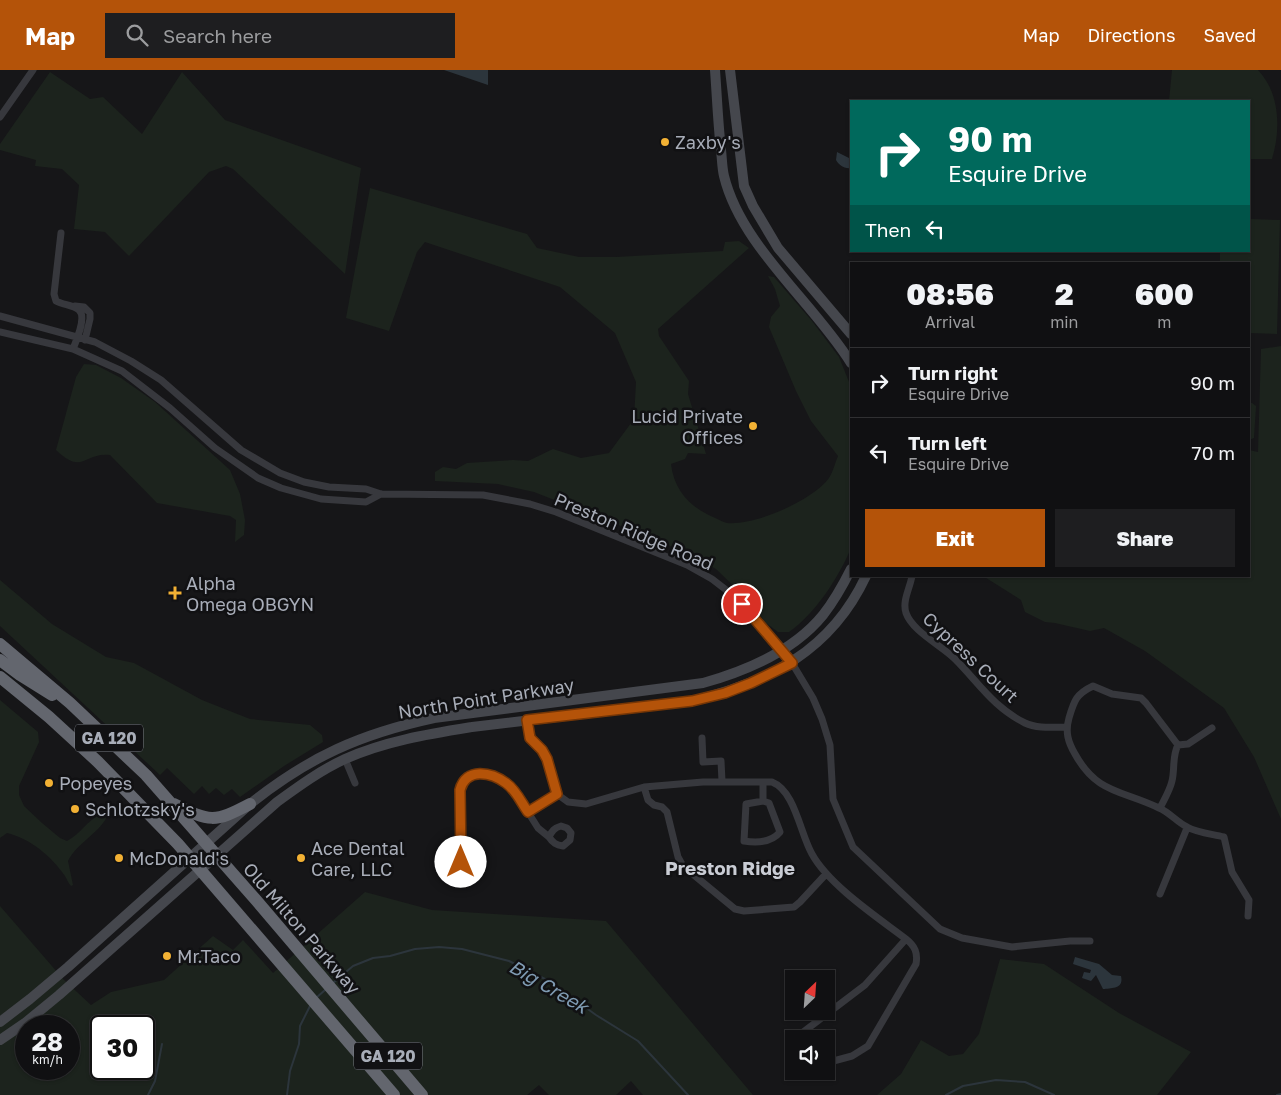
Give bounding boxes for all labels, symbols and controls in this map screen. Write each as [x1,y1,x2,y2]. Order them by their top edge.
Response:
search box [105,13,455,58]
text: Map [25,21,75,50]
icon: search [123,21,151,49]
text: Search here [163,24,272,47]
text: Map [1023,24,1059,46]
text: Directions [1087,24,1175,46]
text: Saved [1203,24,1256,46]
text: 90 m [948,118,1032,160]
icon: right [865,120,930,185]
place label: Zaxby's [675,131,741,153]
marker: Zaxby's [659,136,671,148]
text: Esquire Drive [948,160,1087,187]
icon: left [921,215,949,243]
text: Then [865,218,911,241]
text: 08:56 [906,276,994,312]
text: 2 [1055,276,1074,312]
text: 600 [1135,276,1194,312]
text: Arrival [925,312,975,332]
text: min [1050,312,1078,332]
text: m [1157,312,1171,332]
text: Turn right [908,361,998,384]
icon: right [865,369,893,397]
text: 90 m [1190,371,1235,394]
text: Esquire Drive [908,384,1009,404]
place label: Lucid Private Offices [631,405,743,448]
marker: Lucid Private Offices [747,420,759,432]
text: Turn left [908,431,987,454]
icon: left [865,439,893,467]
text: 70 m [1192,441,1235,464]
text: Esquire Drive [908,454,1009,474]
street label: Preston Ridge Road [551,488,717,574]
button: Exit [865,509,1045,567]
button: Share [1055,509,1235,567]
place label: Alpha Omega OBGYN [186,572,314,615]
pin [721,583,763,625]
marker: Alpha Omega OBGYN [168,586,182,600]
icon: arrive [728,590,756,618]
street label: Cypress Court [919,607,1023,707]
street label: North Point Parkway [397,673,575,723]
road number: GA 120 [75,724,143,751]
place label: Popeyes [59,772,132,794]
marker: Popeyes [43,777,55,789]
place label: Schlotzsky's [85,798,195,820]
marker: Schlotzsky's [69,803,81,815]
position arrow [434,835,486,887]
place label: Ace Dental Care, LLC [311,837,405,880]
place label: McDonald's [129,847,229,869]
marker: McDonald's [113,852,125,864]
marker: Ace Dental Care, LLC [295,852,307,864]
district label: Preston Ridge [665,856,795,879]
street label: Old Milton Parkway [239,858,365,998]
place label: Mr.Taco [177,945,241,967]
marker: Mr.Taco [161,950,173,962]
water label: Big Creek [505,954,594,1019]
north arrow [785,970,835,1020]
map controls [785,970,835,1080]
speed limit sign: 30 [90,1015,155,1080]
text: 28 [32,1026,63,1057]
button: sound [785,1030,835,1080]
road number: GA 120 [354,1042,422,1069]
text: km/h [32,1052,63,1067]

